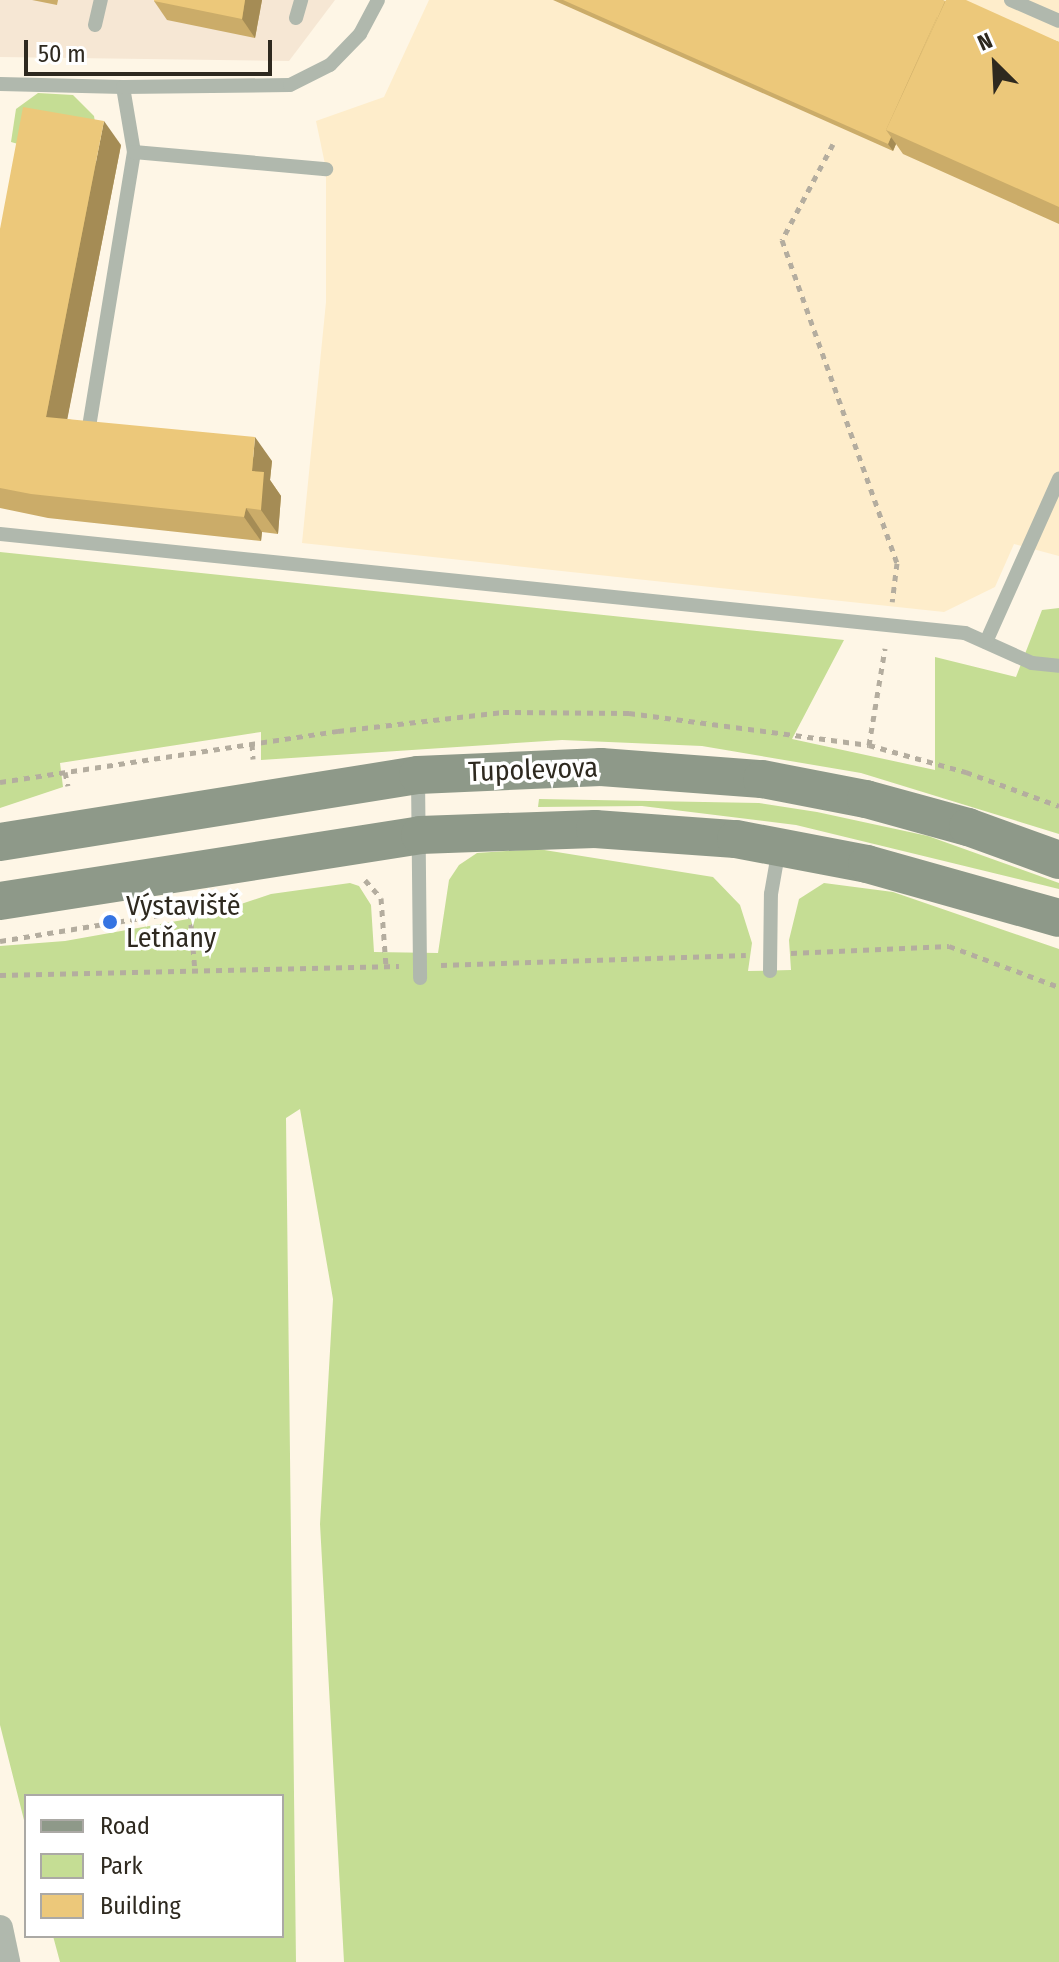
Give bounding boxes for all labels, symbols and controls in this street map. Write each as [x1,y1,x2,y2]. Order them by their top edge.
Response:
scale bar [28,24,276,74]
north arrow [955,24,1035,104]
text: N [974,27,997,57]
text: 50 m [38,40,86,68]
street label: Tupolevova [468,751,598,789]
place label: Výstaviště Letňany [126,889,241,955]
marker: Výstaviště Letňany [101,913,119,931]
legend [24,1794,284,1938]
text: Road [100,1812,150,1840]
text: Park [100,1852,143,1880]
text: Building [100,1892,181,1920]

